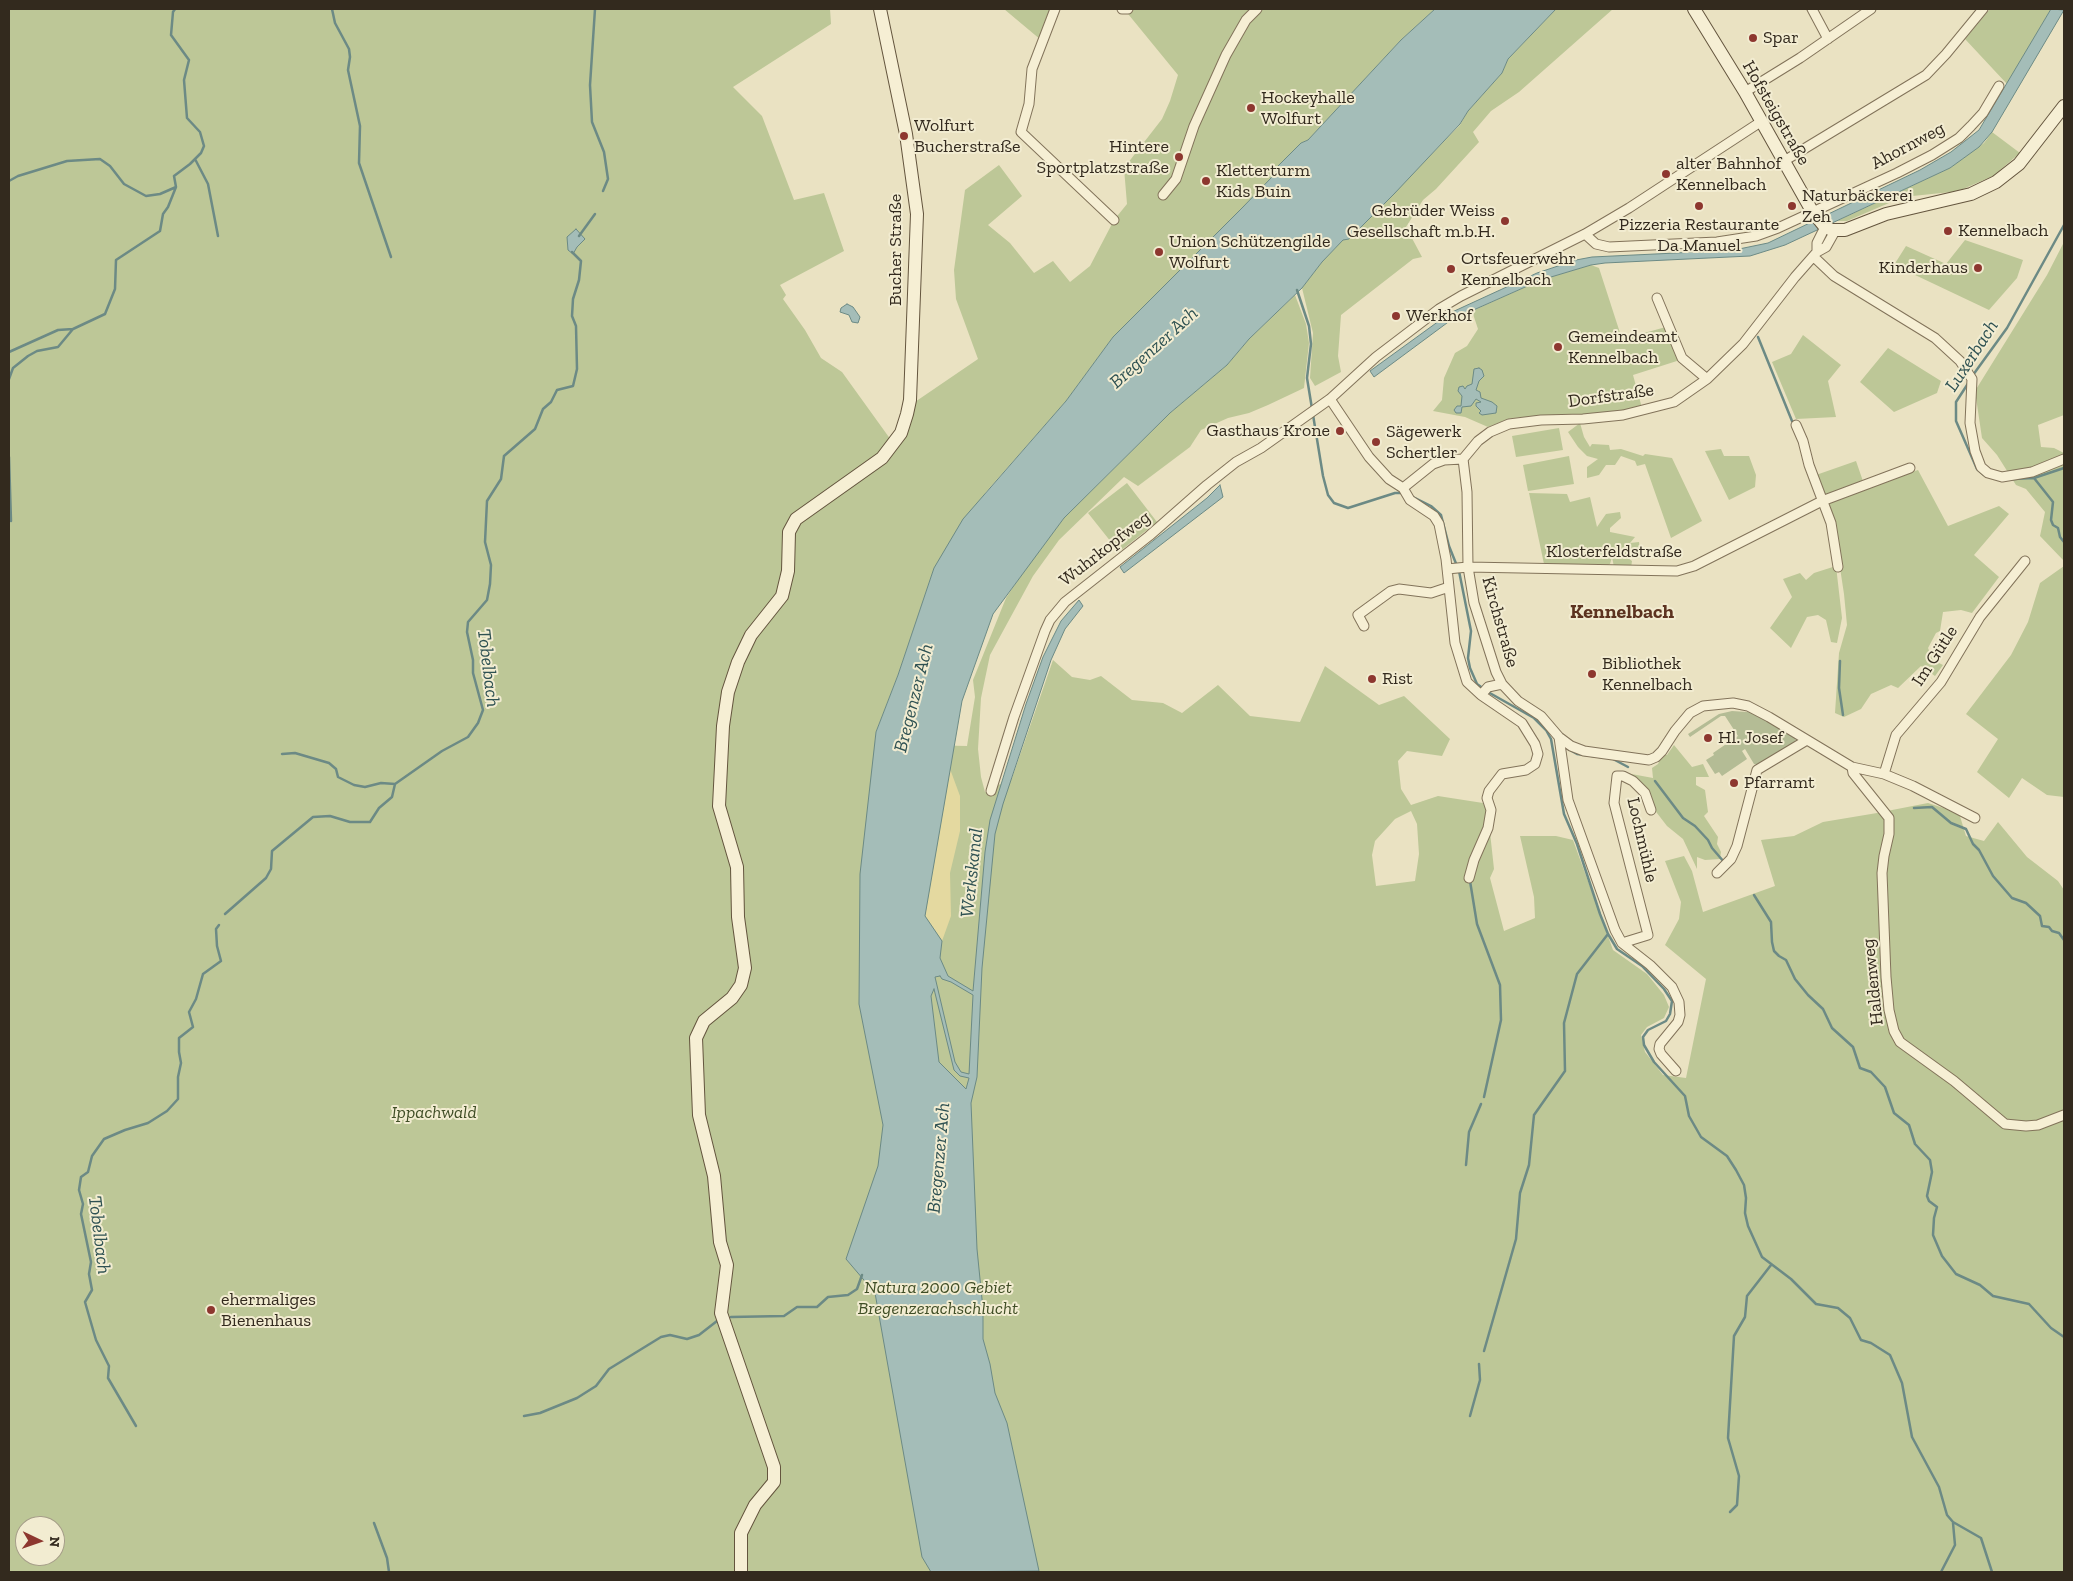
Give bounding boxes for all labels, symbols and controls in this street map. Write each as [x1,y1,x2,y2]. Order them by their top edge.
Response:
place label: Spar [1763,27,1799,49]
marker: Spar [1747,32,1759,44]
street label: Hofsteigstraße [1737,57,1815,169]
place label: Hockeyhalle Wolfurt [1261,87,1355,130]
marker: Hockeyhalle Wolfurt [1245,102,1257,114]
place label: Wolfurt Bucherstraße [914,115,1020,158]
street label: Ahornweg [1867,118,1949,174]
marker: Wolfurt Bucherstraße [898,130,910,142]
place label: Hintere Sportplatzstraße [1037,136,1169,178]
marker: Hintere Sportplatzstraße [1173,151,1185,163]
place label: alter Bahnhof Kennelbach [1676,153,1781,195]
place label: Kletterturm Kids Buin [1216,160,1310,202]
marker: alter Bahnhof Kennelbach [1660,168,1672,180]
marker: Kletterturm Kids Buin [1200,175,1212,187]
place label: Naturbäckerei Zeh [1802,185,1913,228]
street label: Bucher Straße [885,194,907,306]
place label: Gebrüder Weiss Gesellschaft m.b.H. [1347,200,1495,242]
marker: Pizzeria Restaurante Da Manuel [1693,200,1705,212]
marker: Naturbäckerei Zeh [1786,200,1798,212]
place label: Pizzeria Restaurante Da Manuel [1619,214,1779,256]
marker: Gebrüder Weiss Gesellschaft m.b.H. [1499,215,1511,227]
place label: Kennelbach [1958,220,2048,242]
marker: Kennelbach [1942,225,1954,237]
place label: Union Schützengilde Wolfurt [1169,231,1330,274]
marker: Union Schützengilde Wolfurt [1153,246,1165,258]
place label: Ortsfeuerwehr Kennelbach [1461,248,1576,290]
place label: Kinderhaus [1879,257,1968,279]
marker: Kinderhaus [1972,262,1984,274]
marker: Ortsfeuerwehr Kennelbach [1445,263,1457,275]
water label: Bregenzer Ach [1105,302,1203,394]
place label: Werkhof [1406,305,1472,327]
marker: Werkhof [1390,310,1402,322]
water label: Luxerbach [1940,316,2004,396]
place label: Gemeindeamt Kennelbach [1568,326,1677,368]
marker: Gemeindeamt Kennelbach [1552,341,1564,353]
street label: Dorfstraße [1567,379,1655,413]
place label: Gasthaus Krone [1206,420,1330,442]
place label: Sägewerk Schertler [1386,421,1461,464]
marker: Gasthaus Krone [1334,425,1346,437]
marker: Sägewerk Schertler [1370,436,1382,448]
street label: Wuhrkopfweg [1055,507,1155,591]
street label: Klosterfeldstraße [1546,541,1682,563]
street label: Kirchstraße [1477,574,1523,670]
district label: Kennelbach [1570,600,1674,624]
street label: Im Gütle [1907,622,1963,690]
water label: Tobelbach [472,627,504,709]
water label: Bregenzer Ach [890,641,938,755]
place label: Bibliothek Kennelbach [1602,653,1692,696]
place label: Rist [1382,668,1413,690]
marker: Bibliothek Kennelbach [1586,668,1598,680]
marker: Rist [1366,673,1378,685]
place label: Hl. Josef [1718,727,1783,749]
marker: Hl. Josef [1702,732,1714,744]
place label: Pfarramt [1744,772,1815,794]
marker: Pfarramt [1728,777,1740,789]
street label: Lochmühle [1622,795,1662,885]
water label: Werkskanal [956,827,988,919]
street label: Haldenweg [1858,938,1888,1026]
park label: Ippachwald [391,1102,477,1124]
water label: Bregenzer Ach [923,1102,955,1214]
water label: Tobelbach [83,1194,115,1276]
park label: Natura 2000 Gebiet Bregenzerachschlucht [858,1277,1018,1320]
place label: ehermaliges Bienenhaus [221,1289,316,1332]
marker: ehermaliges Bienenhaus [205,1304,217,1316]
north arrow [15,1516,65,1566]
text: N [46,1536,63,1548]

